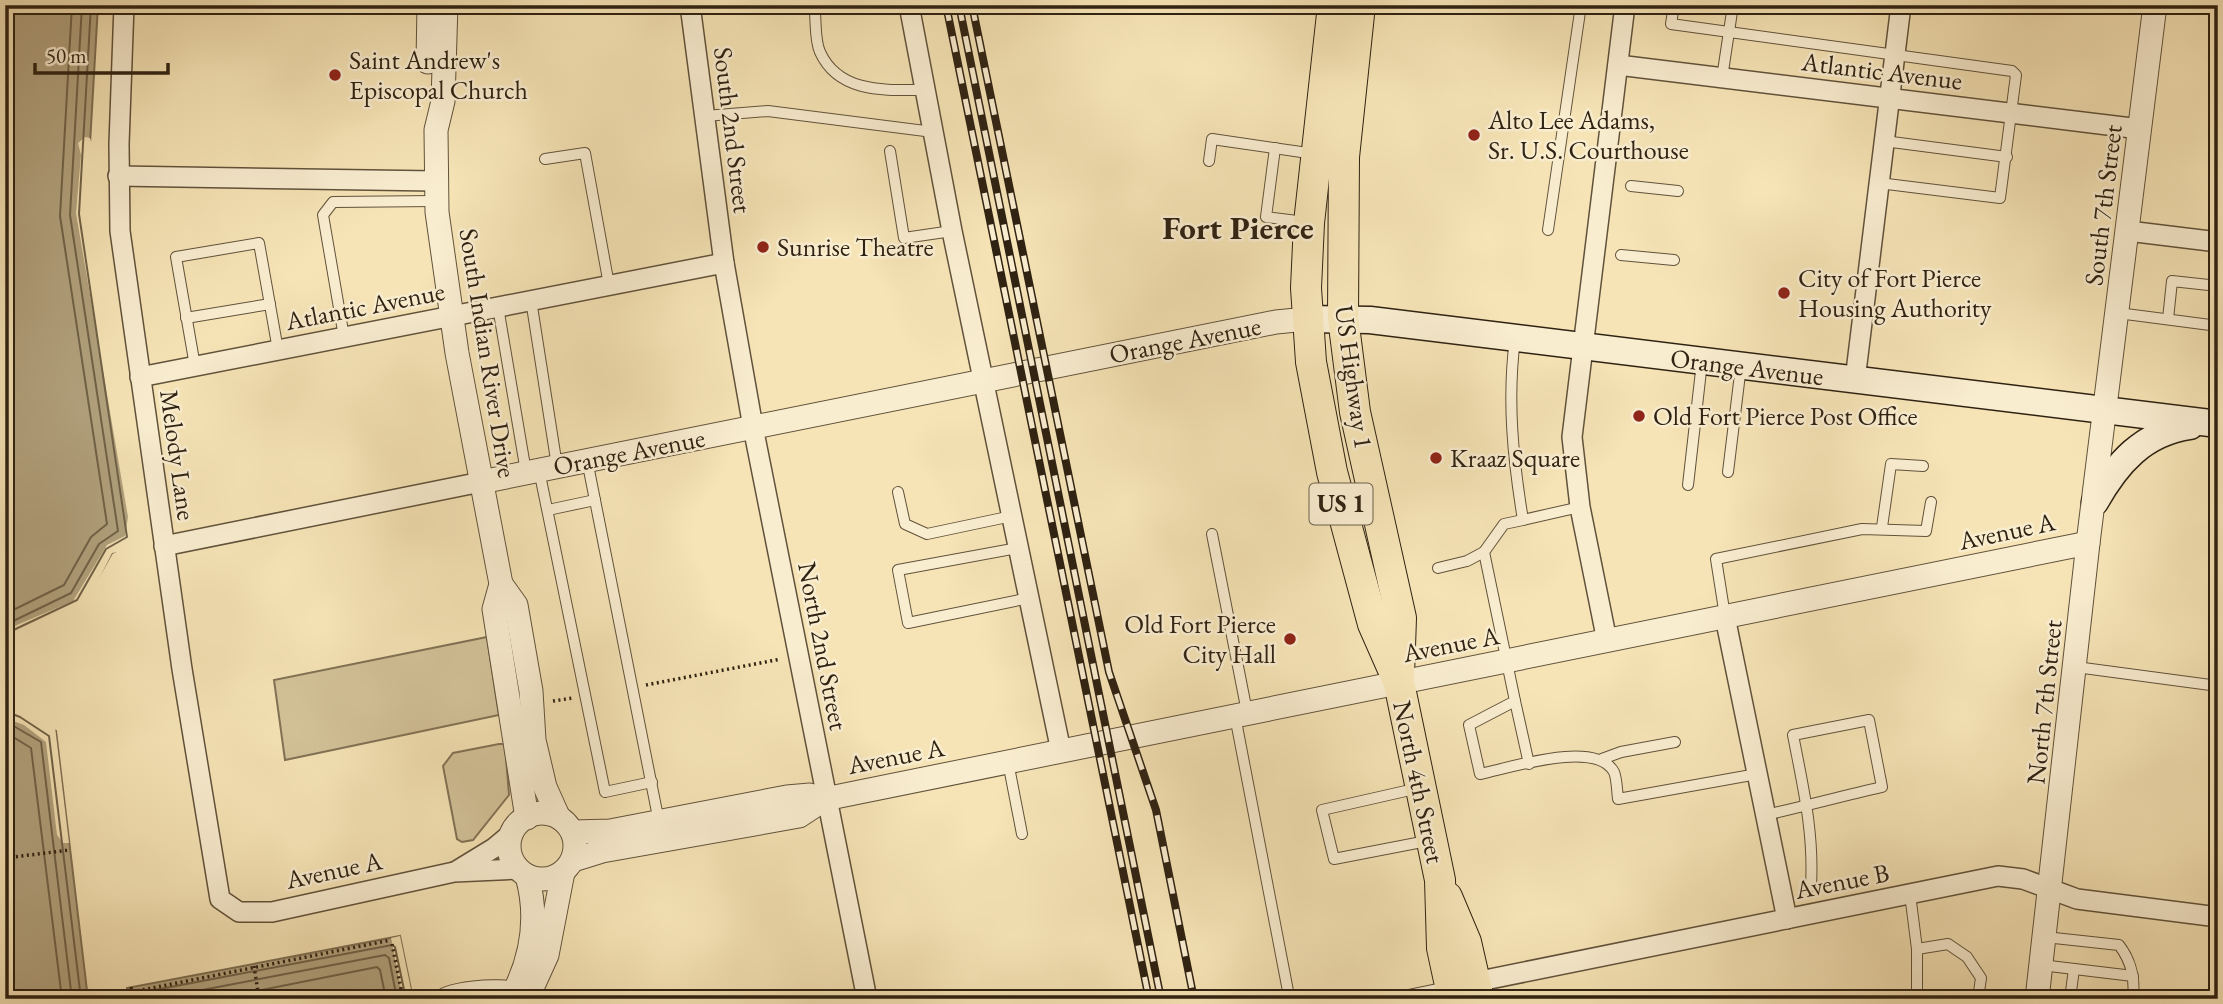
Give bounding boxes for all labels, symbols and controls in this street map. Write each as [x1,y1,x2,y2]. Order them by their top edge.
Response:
scale bar [35,32,168,76]
text: 50 m [46,42,87,69]
place label: Saint Andrew's Episcopal Church [349,43,528,107]
street label: Atlantic Avenue [1799,44,1964,98]
street label: South 2nd Street [706,45,760,215]
marker: Saint Andrew's Episcopal Church [327,67,343,83]
place label: Alto Lee Adams, Sr. U.S. Courthouse [1487,103,1689,167]
street label: South 7th Street [2076,123,2130,287]
marker: Alto Lee Adams, Sr. U.S. Courthouse [1466,127,1482,143]
district label: Fort Pierce [1162,206,1314,249]
street label: South Indian River Drive [451,226,525,480]
place label: Sunrise Theatre [777,230,934,264]
marker: Sunrise Theatre [755,239,771,255]
place label: City of Fort Pierce Housing Authority [1798,261,1992,325]
street label: Atlantic Avenue [282,274,447,338]
marker: City of Fort Pierce Housing Authority [1776,285,1792,301]
street label: US Highway 1 [1327,303,1381,451]
street label: Orange Avenue [1106,309,1264,371]
street label: Orange Avenue [1669,341,1825,393]
street label: Melody Lane [152,388,204,522]
place label: Old Fort Pierce Post Office [1653,399,1918,433]
marker: Old Fort Pierce Post Office [1631,408,1647,424]
street label: Orange Avenue [550,421,708,483]
place label: Kraaz Square [1450,441,1580,475]
marker: Kraaz Square [1428,450,1444,466]
road number: US 1 [1310,484,1372,524]
street label: Avenue A [1955,504,2059,558]
street label: North 2nd Street [790,559,856,733]
place label: Old Fort Pierce City Hall [1124,607,1276,671]
street label: Avenue A [1399,618,1503,670]
street label: North 7th Street [2018,618,2070,786]
marker: Old Fort Pierce City Hall [1282,631,1298,647]
street label: North 4th Street [1385,698,1453,866]
street label: Avenue A [844,730,948,782]
street label: Avenue A [282,843,386,897]
street label: Avenue B [1791,855,1892,907]

